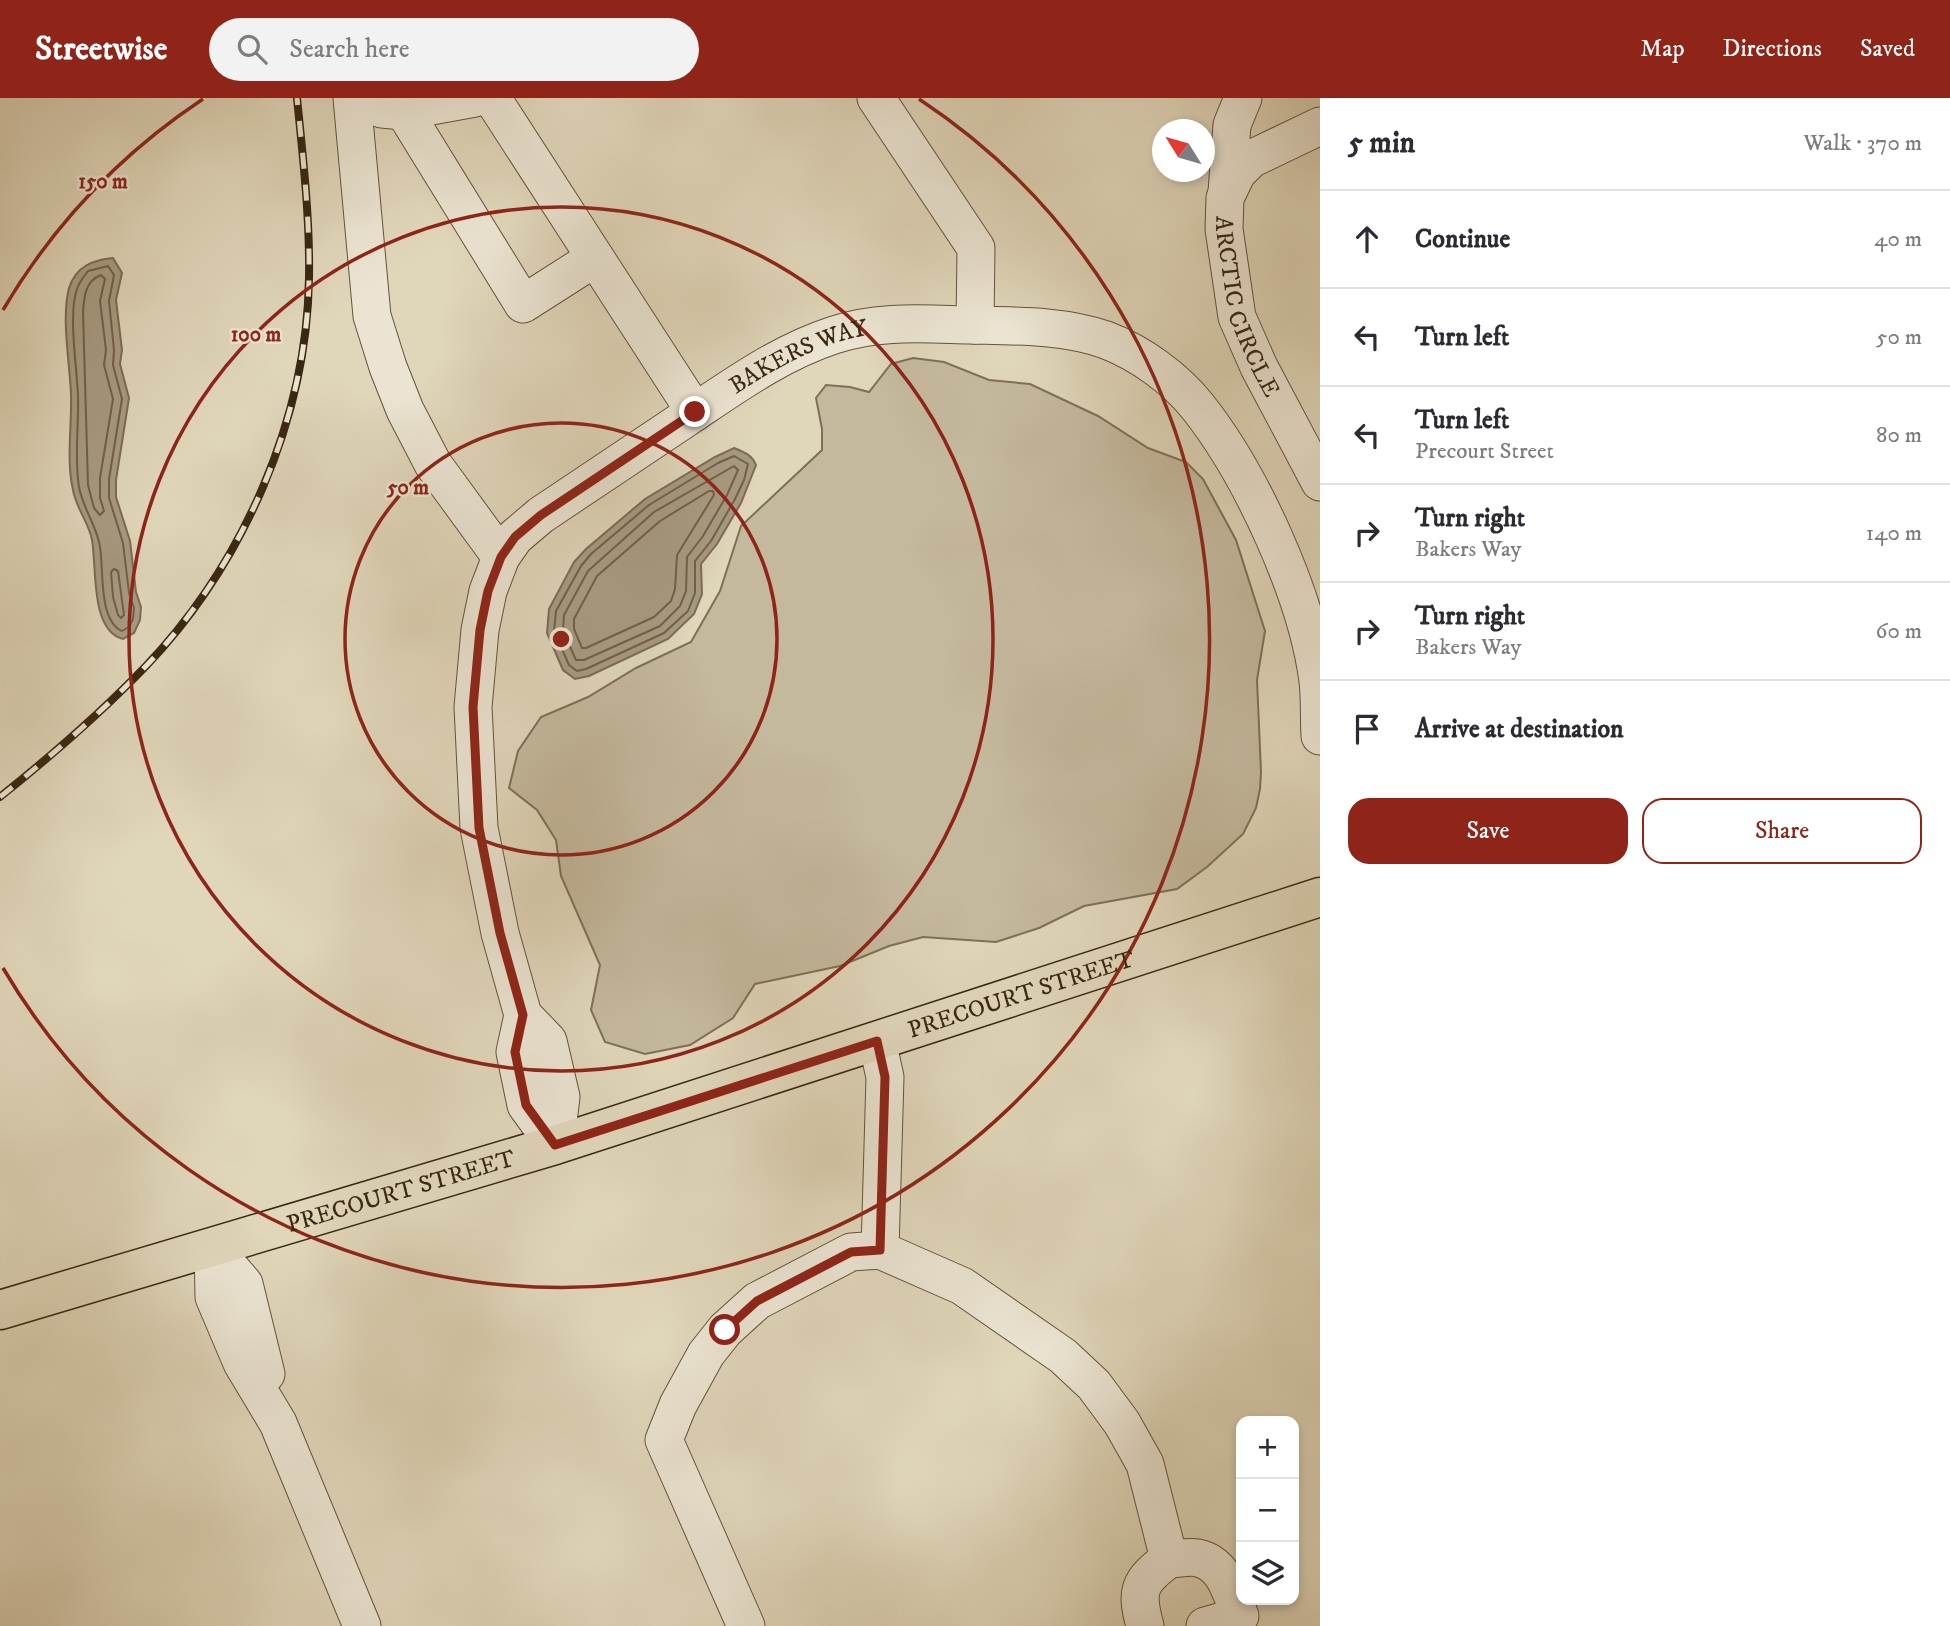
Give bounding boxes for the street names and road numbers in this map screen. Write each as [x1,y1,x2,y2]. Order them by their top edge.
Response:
street label: ARCTIC CIRCLE [1208,216,1286,402]
street label: BAKERS WAY [724,313,870,401]
street label: PRECOURT STREET [904,944,1139,1046]
street label: PRECOURT STREET [283,1144,519,1240]

